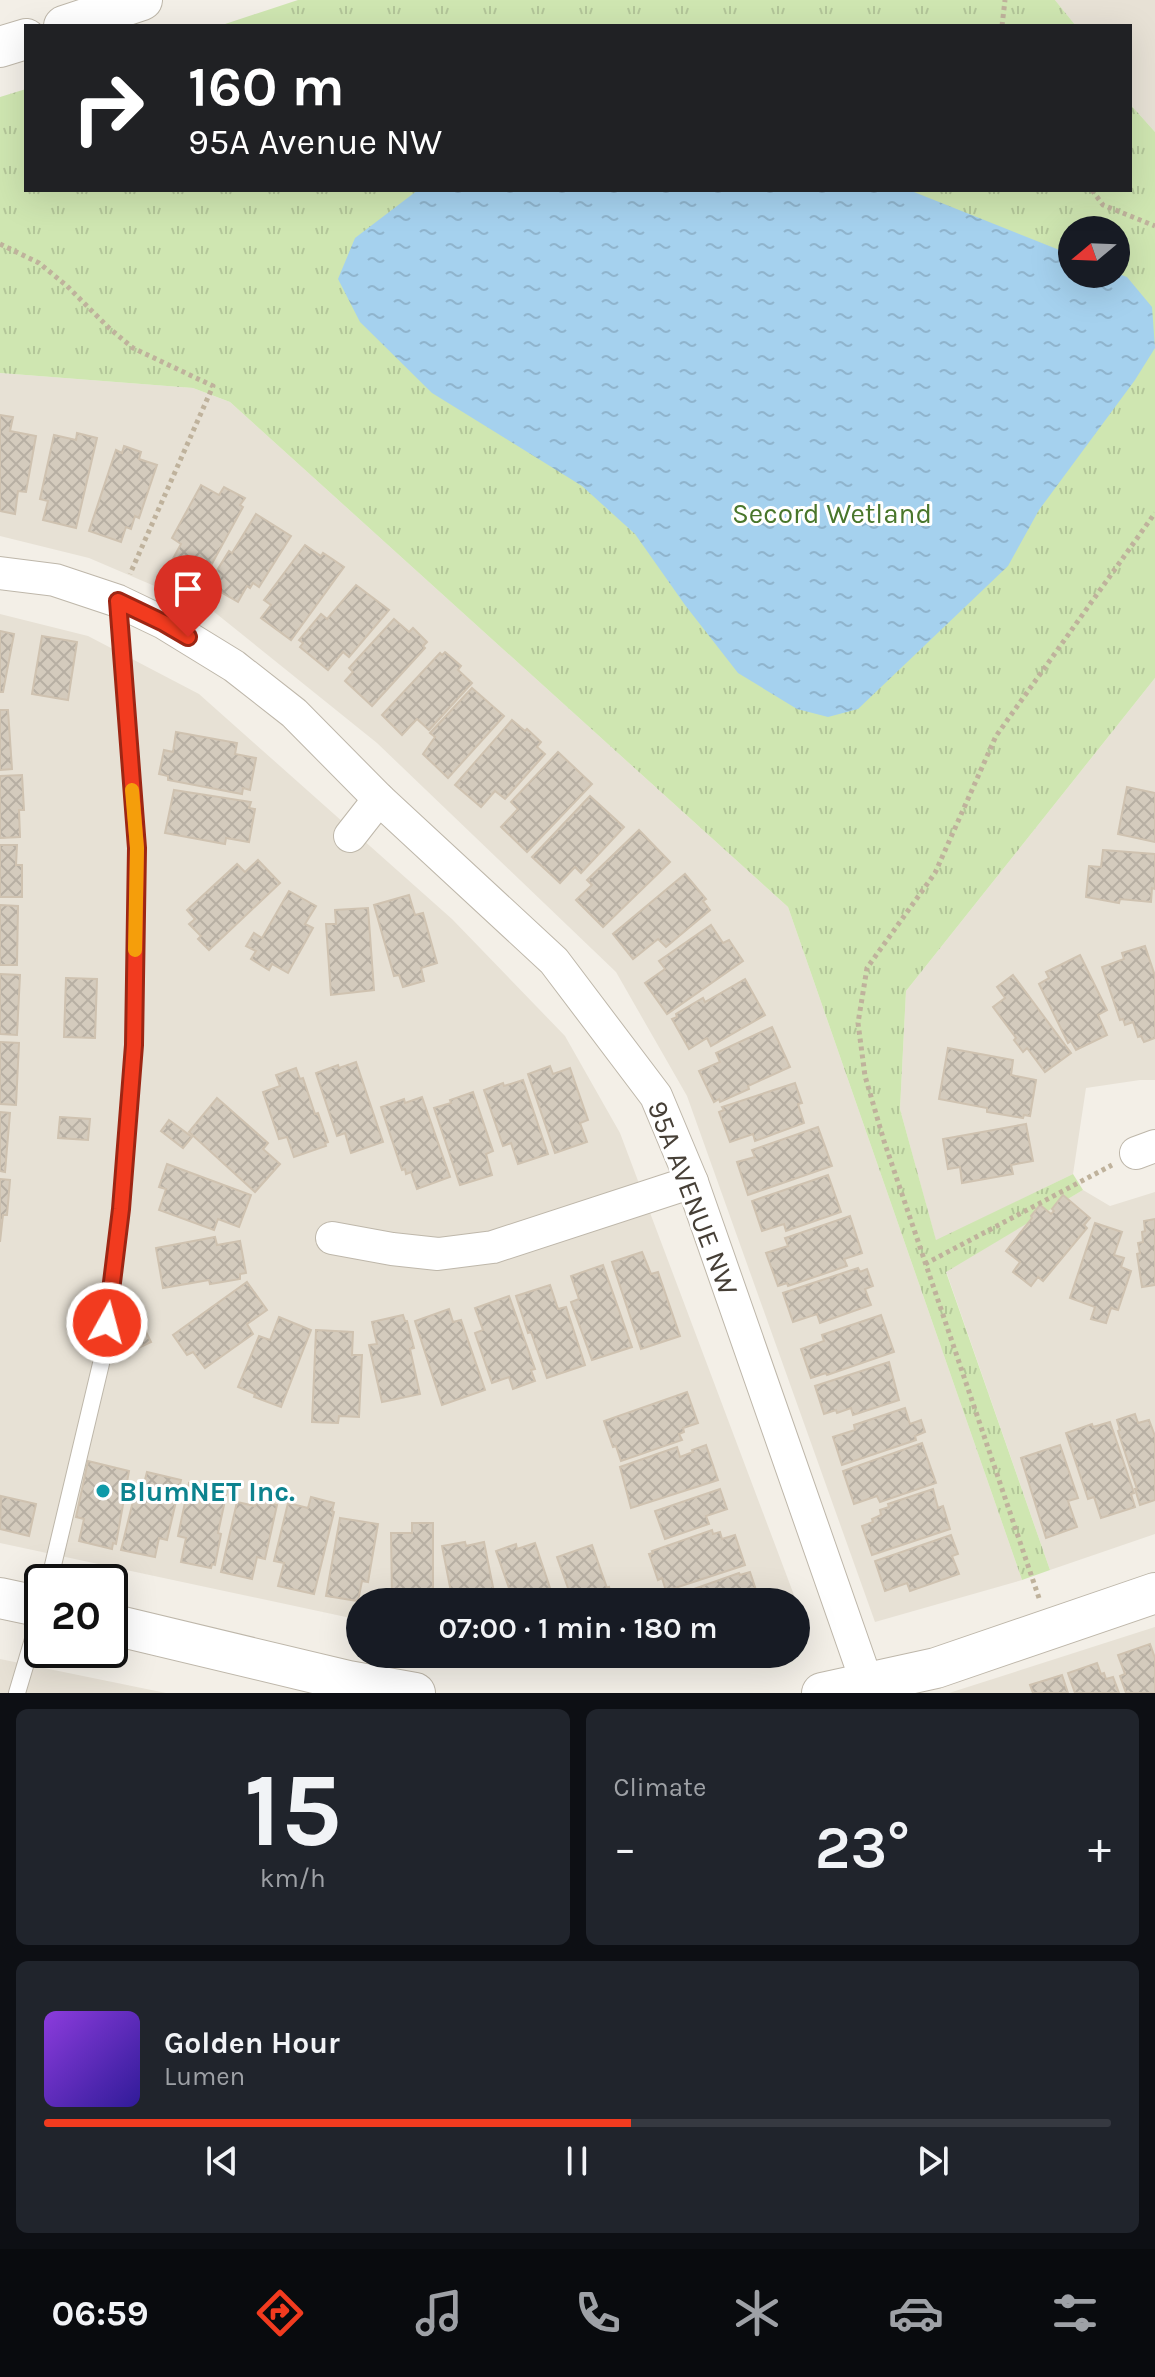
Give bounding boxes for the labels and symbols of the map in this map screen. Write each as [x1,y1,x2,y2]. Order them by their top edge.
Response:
north arrow [1058,216,1130,288]
park label: Secord Wetland [732,497,932,530]
pin [154,555,222,637]
street label: 95A AVENUE NW [641,1096,745,1300]
position arrow [65,1281,149,1365]
place label: BlumNET Inc. [119,1475,295,1508]
marker: BlumNET Inc. [94,1482,112,1500]
speed limit sign: 20 [24,1564,128,1668]

